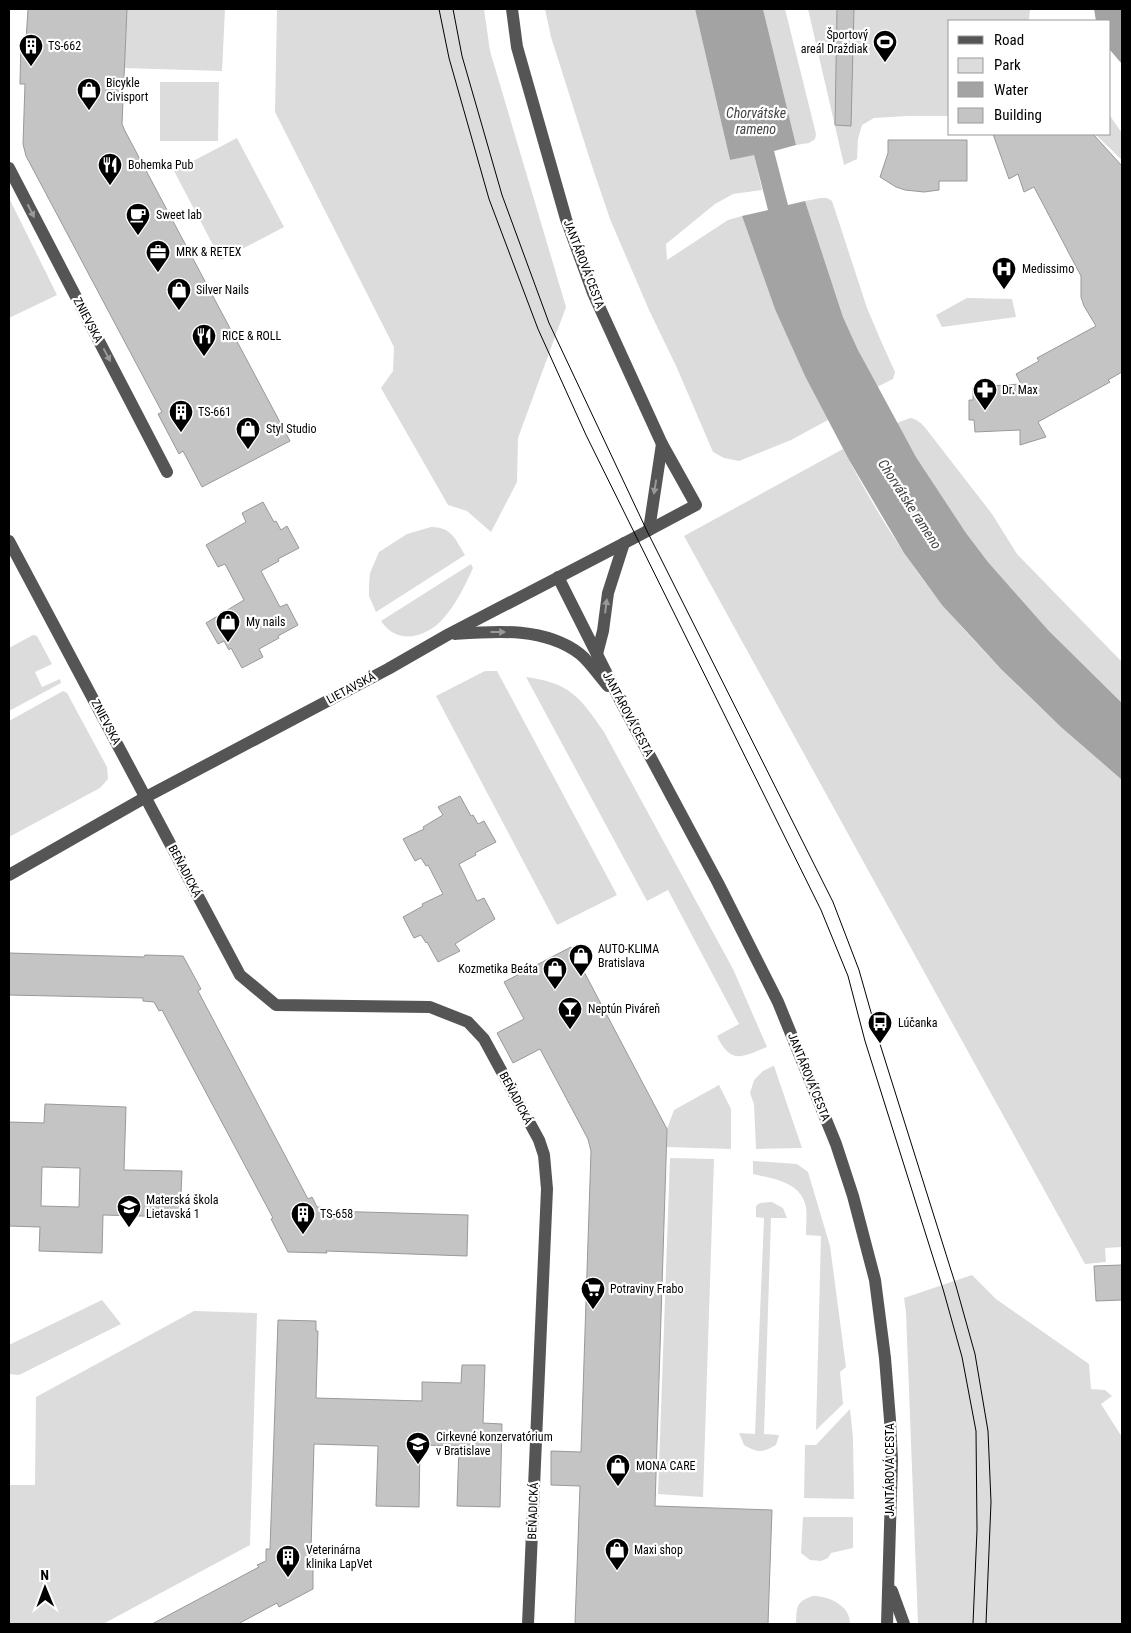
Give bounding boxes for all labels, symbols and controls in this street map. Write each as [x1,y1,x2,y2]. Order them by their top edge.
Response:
legend [948,20,1111,135]
place label: Športový areál Draždiak [801,27,869,56]
sports icon: Športový areál Draždiak [872,29,898,63]
text: Road [994,31,1024,49]
building icon: TS-662 [18,33,44,67]
place label: TS-662 [48,39,81,53]
text: Park [994,56,1021,74]
place label: Bicykle Civisport [106,76,149,104]
shop icon: Bicykle Civisport [76,77,102,111]
text: Water [994,81,1029,99]
water label: Chorvátske rameno [726,105,786,137]
text: Building [994,106,1042,124]
restaurant icon: Bohemka Pub [97,152,123,186]
place label: Bohemka Pub [128,158,193,172]
cafe icon: Sweet lab [125,202,151,236]
one-way arrow [27,204,35,218]
place label: Sweet lab [156,208,202,222]
street label: JANTÁROVÁ CESTA [561,217,608,310]
office icon: MRK & RETEX [145,239,171,273]
place label: MRK & RETEX [176,245,242,259]
hospital icon: Medissimo [991,256,1017,290]
place label: Medissimo [1022,262,1074,276]
shop icon: Silver Nails [166,277,192,311]
place label: Silver Nails [196,283,249,297]
street label: ZNIEVSKA [70,295,106,345]
restaurant icon: RICE & ROLL [191,323,217,357]
place label: RICE & ROLL [222,329,281,343]
one-way arrow [102,348,111,362]
pharmacy icon: Dr. Max [972,377,998,411]
place label: Dr. Max [1002,383,1038,397]
building icon: TS-661 [168,399,194,433]
place label: TS-661 [198,405,231,419]
shop icon: Styl Studio [235,416,261,450]
place label: Styl Studio [266,422,317,436]
water label: Chorvátske rameno [875,456,945,552]
one-way arrow [650,479,658,495]
one-way arrow [602,598,610,614]
shop icon: My nails [215,609,241,643]
place label: My nails [246,615,285,629]
one-way arrow [490,628,506,636]
street label: LIETAVSKÁ [324,668,378,707]
street label: JANTÁROVÁ CESTA [600,669,657,759]
street label: ZNIEVSKA [88,697,124,747]
street label: BEŇADICKÁ [165,842,206,900]
place label: AUTO-KLIMA Bratislava [598,942,659,970]
shop icon: AUTO-KLIMA Bratislava [568,943,594,977]
shop icon: Kozmetika Beáta [542,956,568,990]
place label: Kozmetika Beáta [458,962,538,976]
bar icon: Neptún Piváreň [557,996,583,1030]
place label: Neptún Piváreň [588,1002,660,1016]
bus stop icon: Lúčanka [867,1010,893,1044]
place label: Lúčanka [898,1016,938,1030]
street label: JANTÁROVÁ CESTA [785,1031,834,1123]
street label: BEŇADICKÁ [496,1069,537,1127]
place label: Materská škola Lietavská 1 [146,1193,219,1221]
school or university icon: Materská škola Lietavská 1 [116,1194,142,1228]
building icon: TS-658 [290,1201,316,1235]
place label: TS-658 [320,1207,353,1221]
supermarket icon: Potraviny Frabo [580,1276,606,1310]
place label: Potraviny Frabo [610,1282,683,1296]
street label: JANTÁROVÁ CESTA [882,1423,897,1517]
place label: Cirkevné konzervatórium v Bratislave [436,1430,553,1458]
school or university icon: Cirkevné konzervatórium v Bratislave [405,1431,431,1465]
shop icon: MONA CARE [605,1453,631,1487]
place label: MONA CARE [636,1459,696,1473]
street label: BEŇADICKÁ [524,1482,541,1540]
shop icon: Maxi shop [604,1537,630,1571]
place label: Veterinárna klinika LapVet [306,1543,373,1571]
place label: Maxi shop [634,1543,683,1557]
building icon: Veterinárna klinika LapVet [275,1544,301,1578]
north arrow [20,1563,70,1613]
text: N [40,1567,49,1583]

